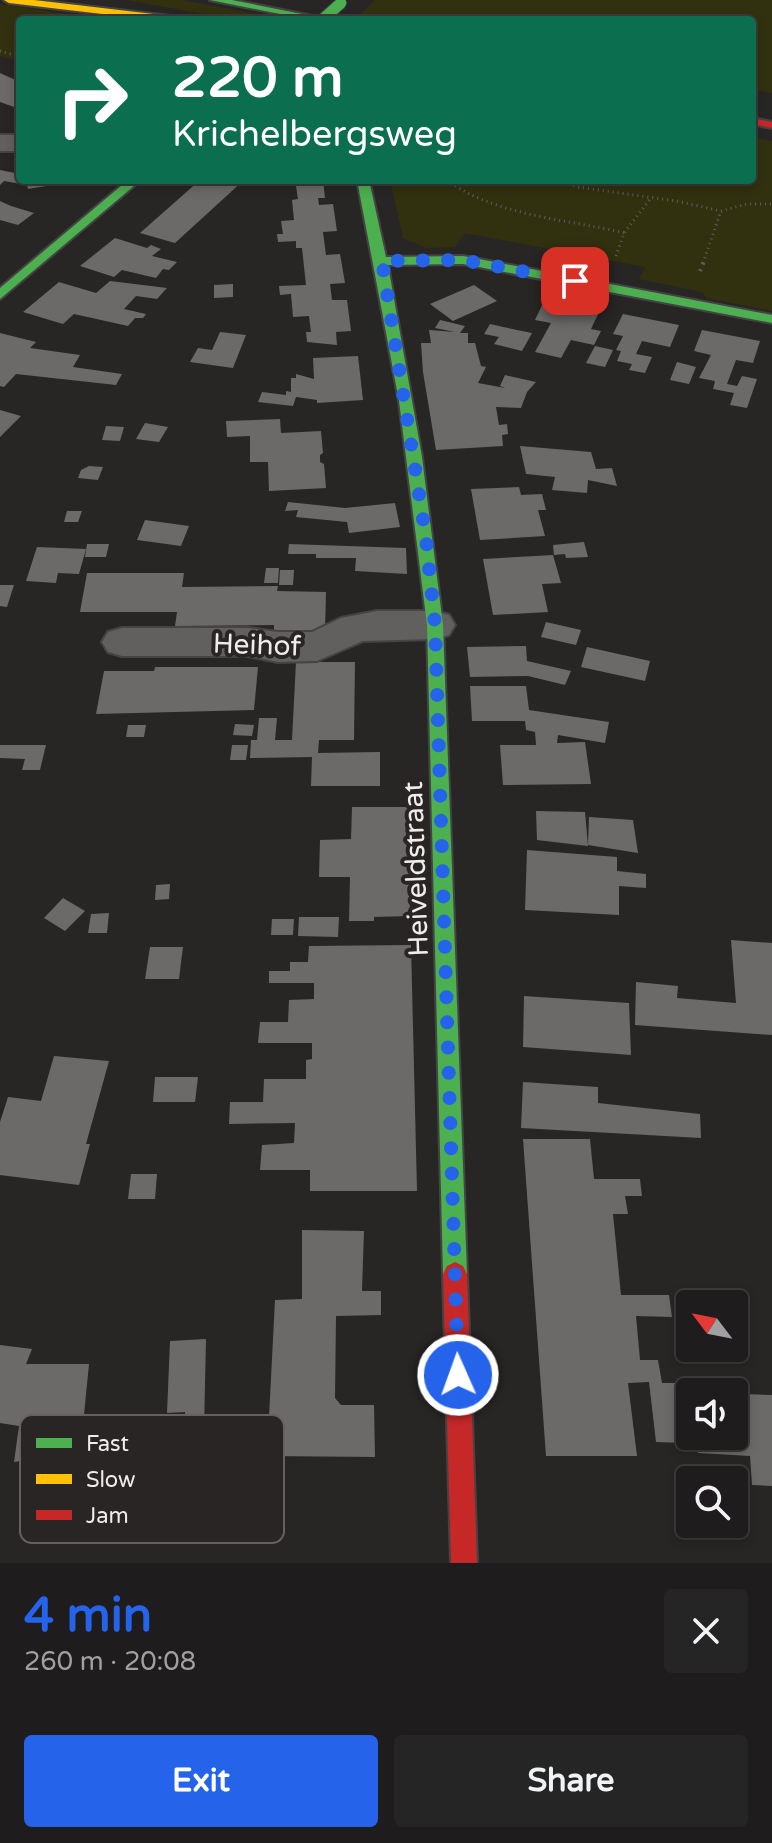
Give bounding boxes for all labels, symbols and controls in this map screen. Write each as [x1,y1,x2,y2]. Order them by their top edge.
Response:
text: 220 m [172,45,343,112]
icon: right [40,48,144,152]
text: Krichelbergsweg [172,113,457,156]
pin [541,247,609,315]
icon: arrive [553,259,597,303]
street label: Heihof [212,626,302,664]
street label: Heiveldstraat [396,780,436,957]
north arrow [676,1290,748,1362]
map controls [676,1290,748,1538]
position arrow [416,1333,500,1417]
button: sound [676,1378,748,1450]
legend [20,1415,284,1543]
text: Fast [86,1431,129,1457]
button: search [676,1466,748,1538]
text: Slow [86,1467,136,1493]
text: Jam [86,1503,129,1529]
text: 4 min [24,1587,152,1645]
button: close [664,1589,748,1673]
text: 260 m · 20:08 [24,1646,196,1677]
button: Exit [24,1735,378,1827]
button: Share [394,1735,748,1827]

